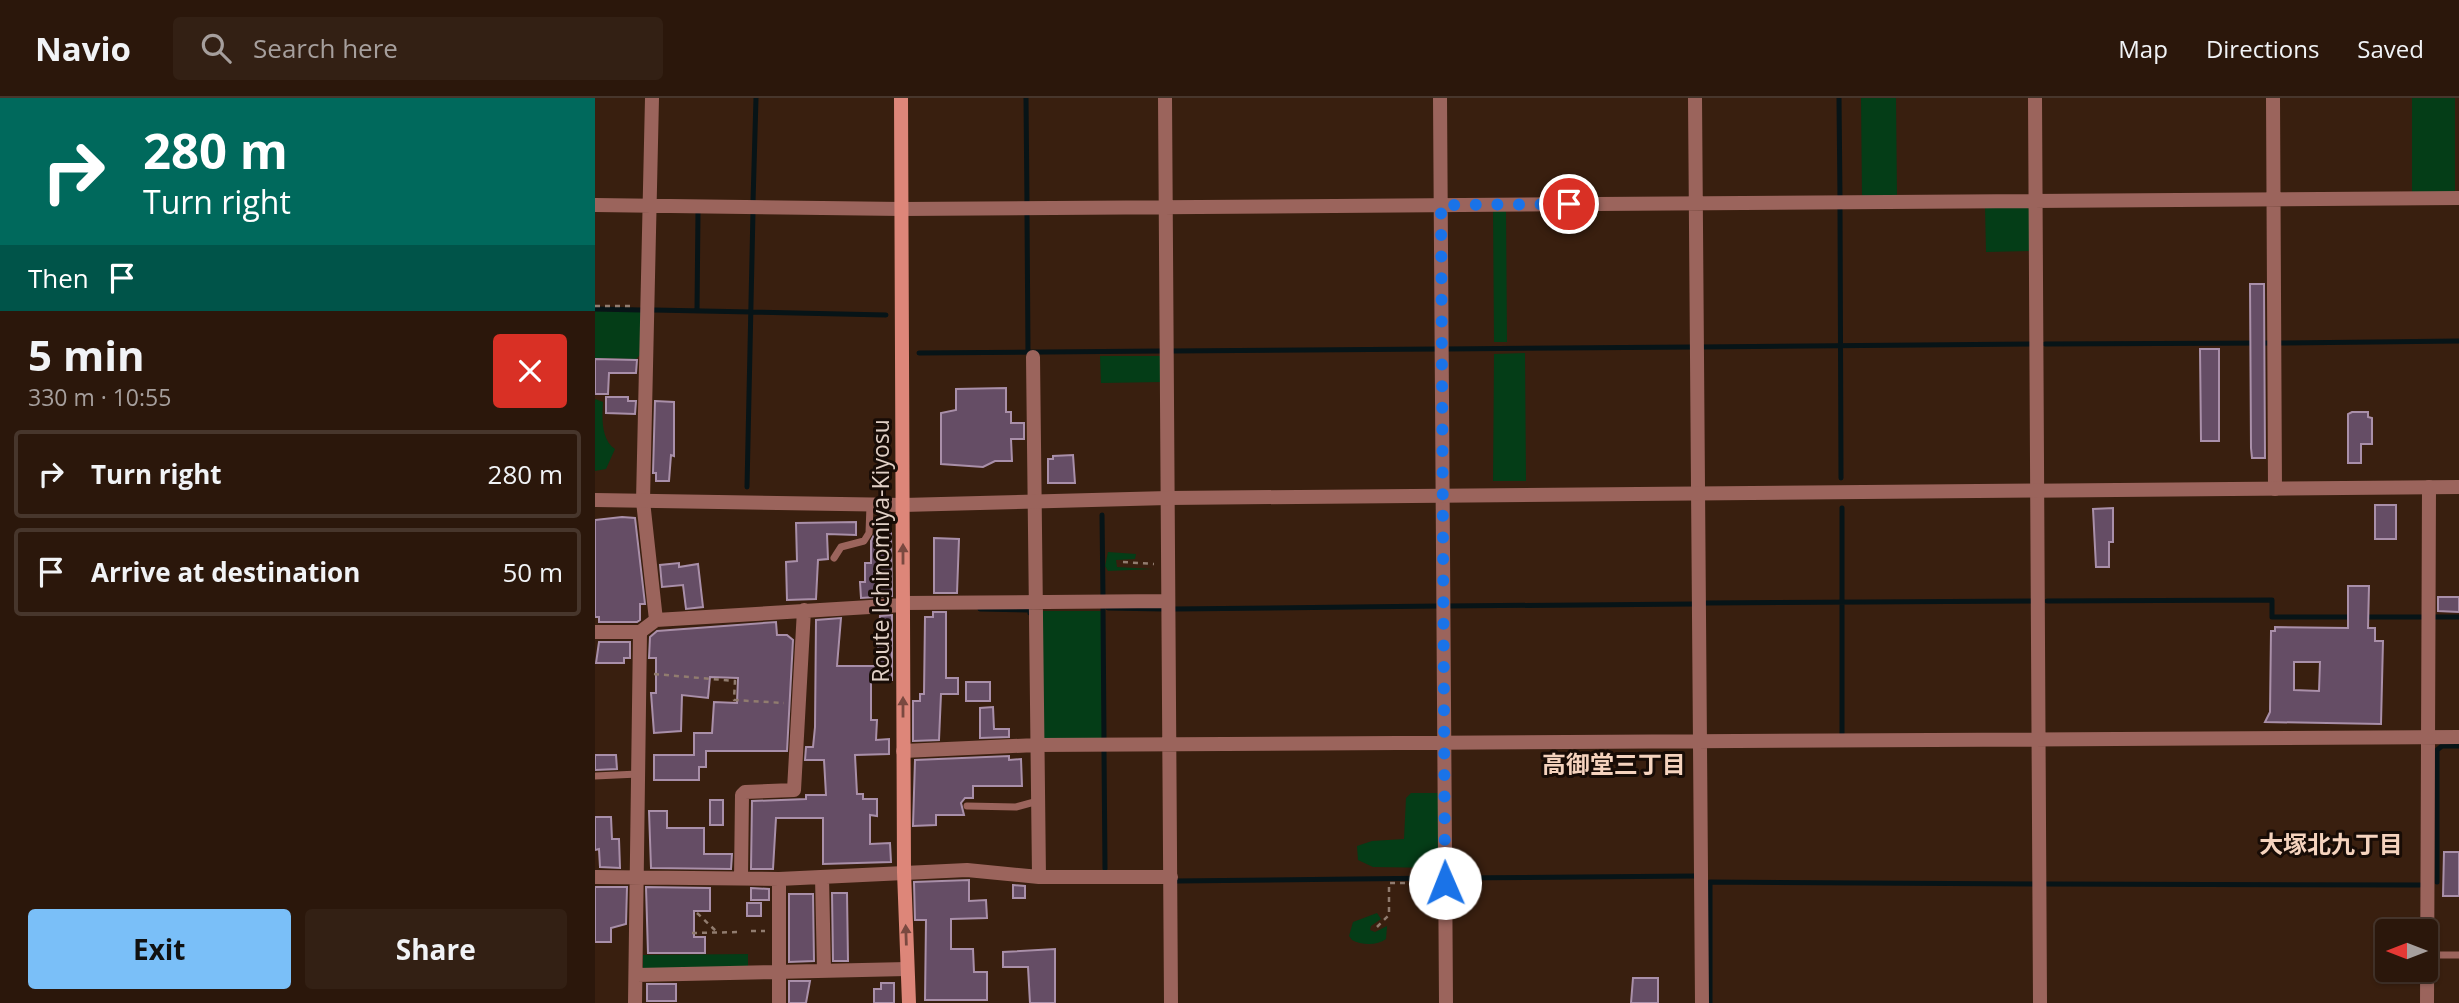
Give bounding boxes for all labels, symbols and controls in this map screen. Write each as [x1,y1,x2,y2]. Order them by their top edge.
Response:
search box [173,17,663,80]
text: Navio [35,26,131,71]
icon: search [197,29,235,67]
text: Search here [253,30,398,66]
text: Map [2118,32,2168,65]
text: Directions [2206,32,2319,65]
text: Saved [2357,32,2424,65]
text: 280 m [143,117,288,183]
icon: right [28,126,119,217]
pin [1539,174,1599,234]
text: Turn right [143,180,291,223]
icon: arrive [1550,185,1588,223]
icon: arrive [103,259,141,297]
text: Then [28,260,89,296]
text: 5 min [28,326,145,383]
button: close [493,334,567,408]
text: 330 m · 10:55 [28,381,171,413]
street label: Route Ichinomiya-Kiyosu [864,419,896,683]
icon: right [32,455,70,493]
text: Turn right [91,456,222,492]
text: 280 m [488,456,563,492]
one-way arrow [897,543,909,565]
icon: arrive [32,553,70,591]
text: Arrive at destination [91,554,360,590]
text: 50 m [502,554,563,590]
one-way arrow [897,696,909,718]
district label: 高御堂三丁目 [1542,747,1686,780]
district label: 大塚北九丁目 [2259,827,2403,860]
position arrow [1408,846,1482,920]
button: Exit [28,909,291,989]
button: Share [305,909,567,989]
north arrow [2375,919,2438,982]
map controls [2375,919,2438,982]
one-way arrow [901,924,912,946]

